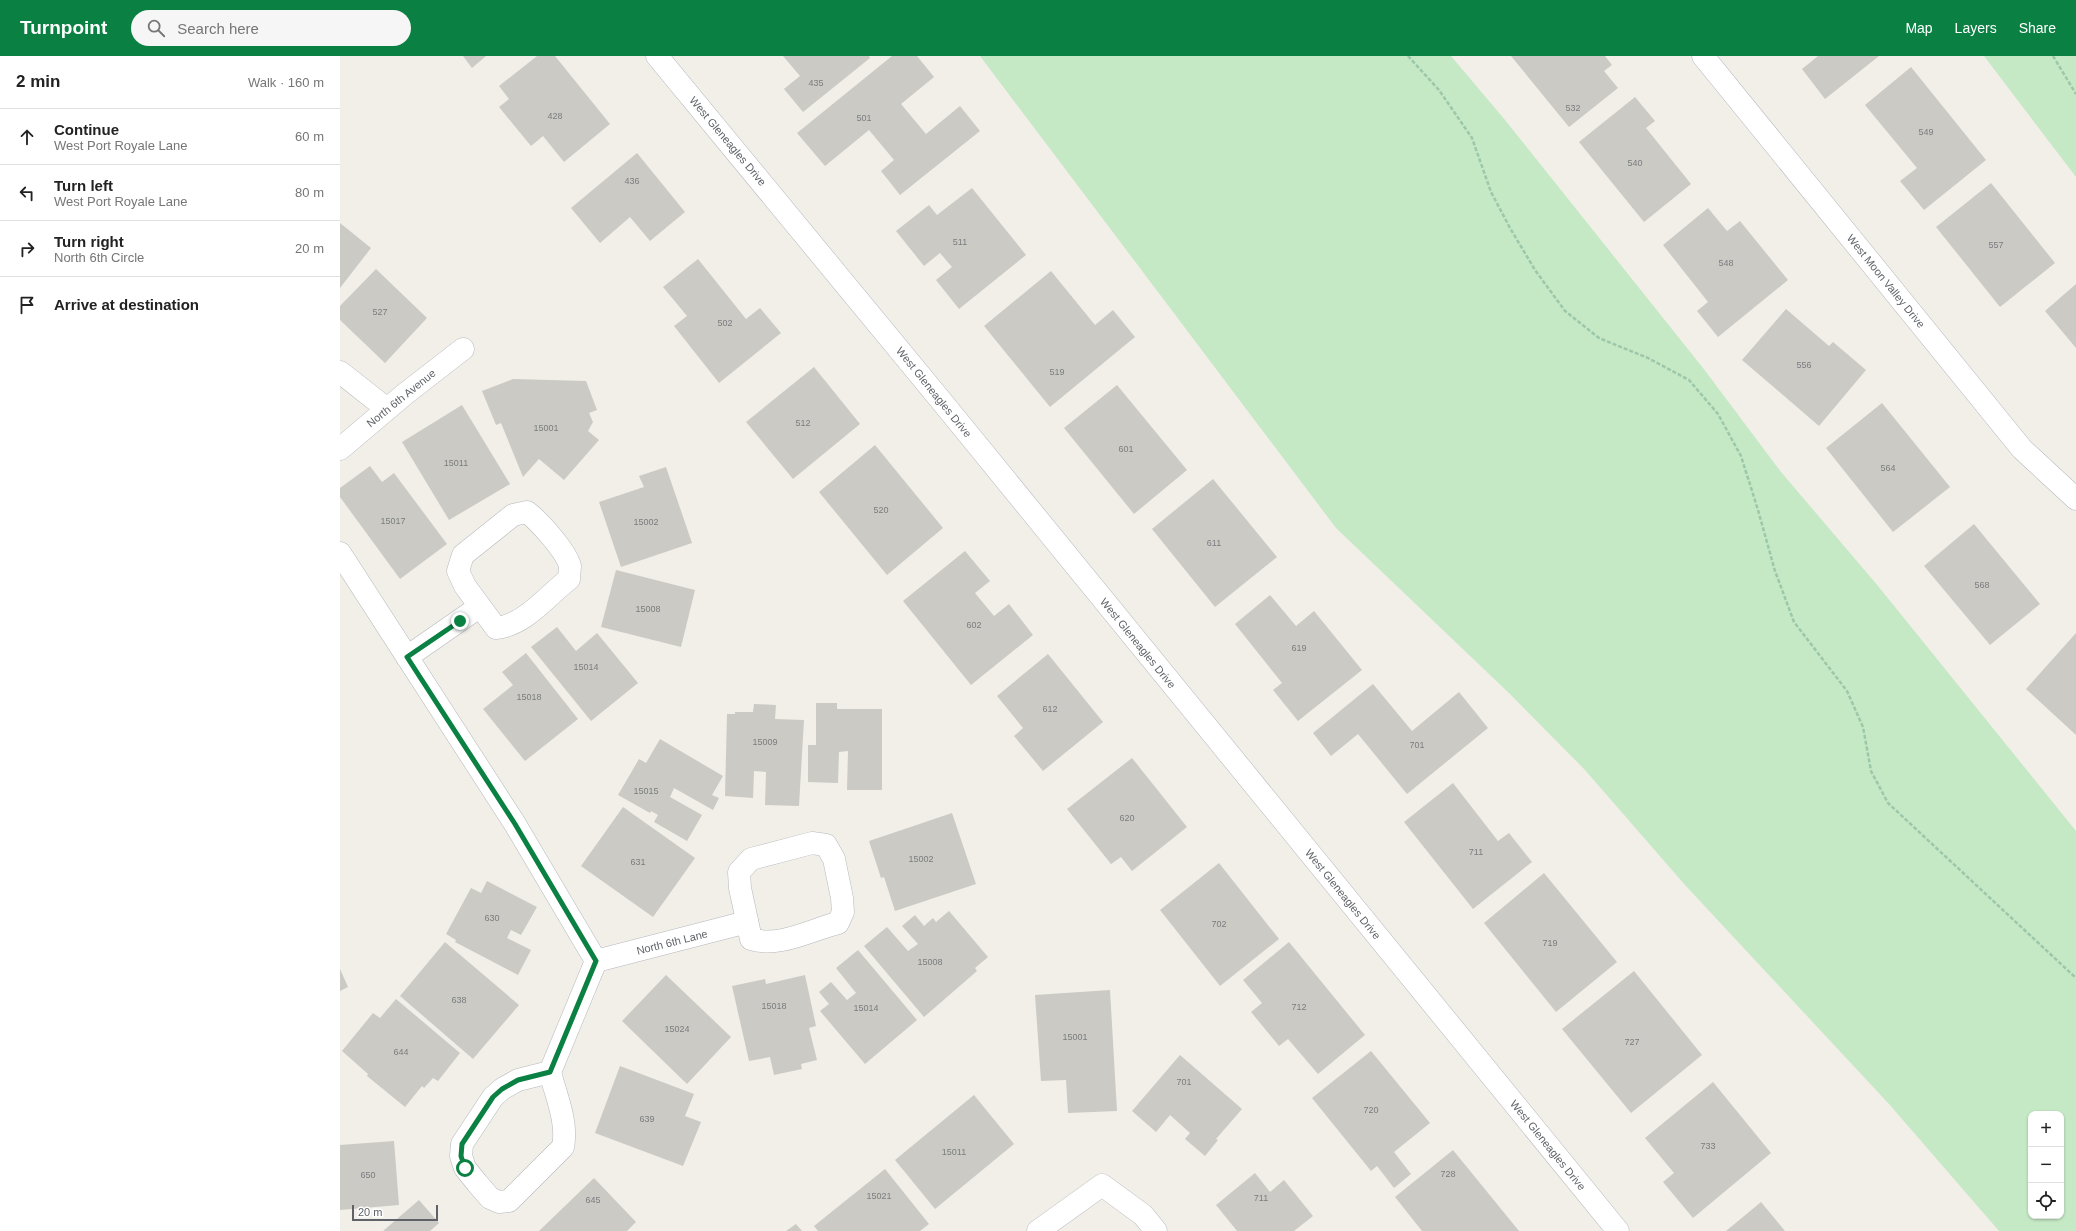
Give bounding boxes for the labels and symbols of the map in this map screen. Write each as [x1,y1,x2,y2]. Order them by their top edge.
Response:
house number: 435 [808,78,824,88]
street label: West Gleneagles Drive [687,94,769,188]
house number: 532 [1565,103,1581,113]
house number: 428 [547,111,563,121]
house number: 501 [856,113,872,123]
house number: 549 [1918,127,1934,137]
house number: 540 [1627,158,1643,168]
house number: 436 [624,176,640,186]
street label: West Moon Valley Drive [1845,232,1927,330]
house number: 511 [953,237,967,247]
house number: 557 [1988,240,2004,250]
house number: 548 [1718,258,1734,268]
house number: 527 [372,307,388,317]
house number: 502 [717,318,733,328]
street label: West Gleneagles Drive [894,345,974,439]
house number: 556 [1796,360,1812,370]
street label: North 6th Avenue [364,367,438,429]
house number: 519 [1049,367,1065,377]
house number: 512 [795,418,811,428]
house number: 15001 [533,423,559,433]
house number: 601 [1118,444,1134,454]
house number: 15011 [444,458,468,468]
house number: 564 [1880,463,1896,473]
house number: 520 [873,505,889,515]
house number: 15017 [380,516,406,526]
house number: 15002 [633,517,659,527]
house number: 611 [1207,538,1221,548]
house number: 568 [1974,580,1990,590]
street label: West Gleneagles Drive [1098,596,1178,690]
house number: 15008 [635,604,661,614]
route end [451,612,469,630]
house number: 602 [966,620,982,630]
house number: 619 [1291,643,1307,653]
house number: 15014 [573,662,599,672]
house number: 15018 [516,692,542,702]
house number: 612 [1042,704,1058,714]
house number: 15009 [752,737,778,747]
house number: 701 [1409,740,1425,750]
house number: 15015 [633,786,659,796]
house number: 620 [1119,813,1135,823]
street label: West Gleneagles Drive [1303,847,1383,941]
house number: 711 [1469,847,1483,857]
house number: 15002 [908,854,934,864]
house number: 631 [630,857,646,867]
house number: 630 [484,913,500,923]
house number: 702 [1211,919,1227,929]
street label: North 6th Lane [635,927,709,957]
house number: 719 [1542,938,1558,948]
house number: 15008 [917,957,943,967]
house number: 638 [451,995,467,1005]
house number: 15018 [761,1001,787,1011]
house number: 712 [1291,1002,1307,1012]
house number: 15014 [853,1003,879,1013]
house number: 15024 [664,1024,690,1034]
house number: 15001 [1062,1032,1088,1042]
house number: 727 [1624,1037,1640,1047]
house number: 644 [393,1047,409,1057]
house number: 701 [1176,1077,1192,1087]
street label: West Gleneagles Drive [1508,1098,1588,1192]
house number: 720 [1363,1105,1379,1115]
house number: 639 [639,1114,655,1124]
house number: 733 [1700,1141,1716,1151]
house number: 15011 [942,1147,966,1157]
route start [456,1159,474,1177]
house number: 728 [1440,1169,1456,1179]
house number: 650 [360,1170,376,1180]
house number: 15021 [866,1191,892,1201]
house number: 711 [1254,1193,1268,1203]
house number: 645 [585,1195,601,1205]
scale bar [352,1203,438,1222]

